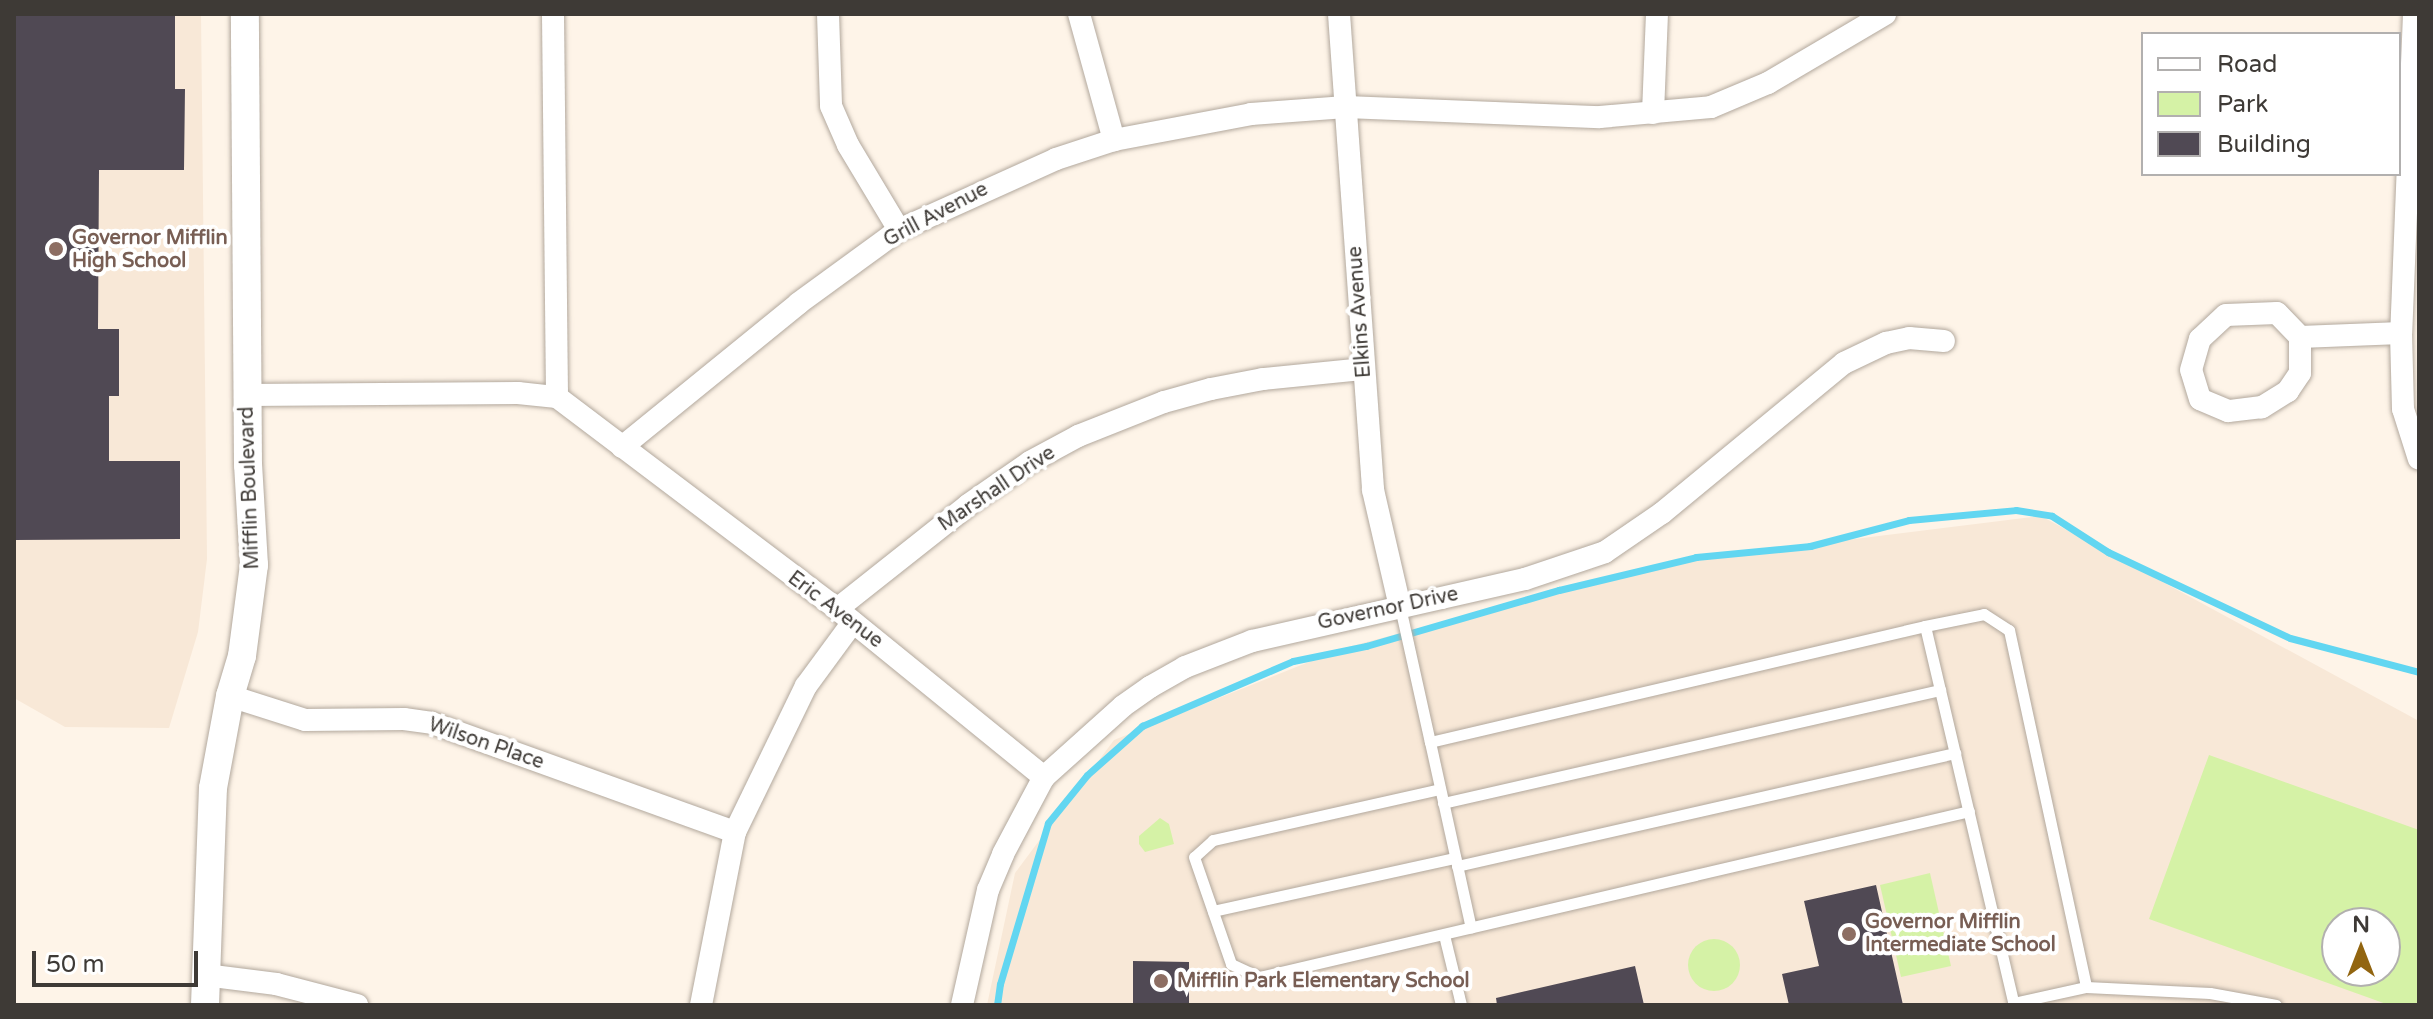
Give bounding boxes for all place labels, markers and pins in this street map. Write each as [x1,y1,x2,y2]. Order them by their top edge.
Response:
place label: Governor Mifflin High School [72,226,228,273]
marker: Governor Mifflin High School [47,240,65,258]
place label: Governor Mifflin Intermediate School [1865,910,2056,957]
marker: Governor Mifflin Intermediate School [1840,925,1858,943]
place label: Mifflin Park Elementary School [1177,969,1470,993]
marker: Mifflin Park Elementary School [1152,972,1170,990]

